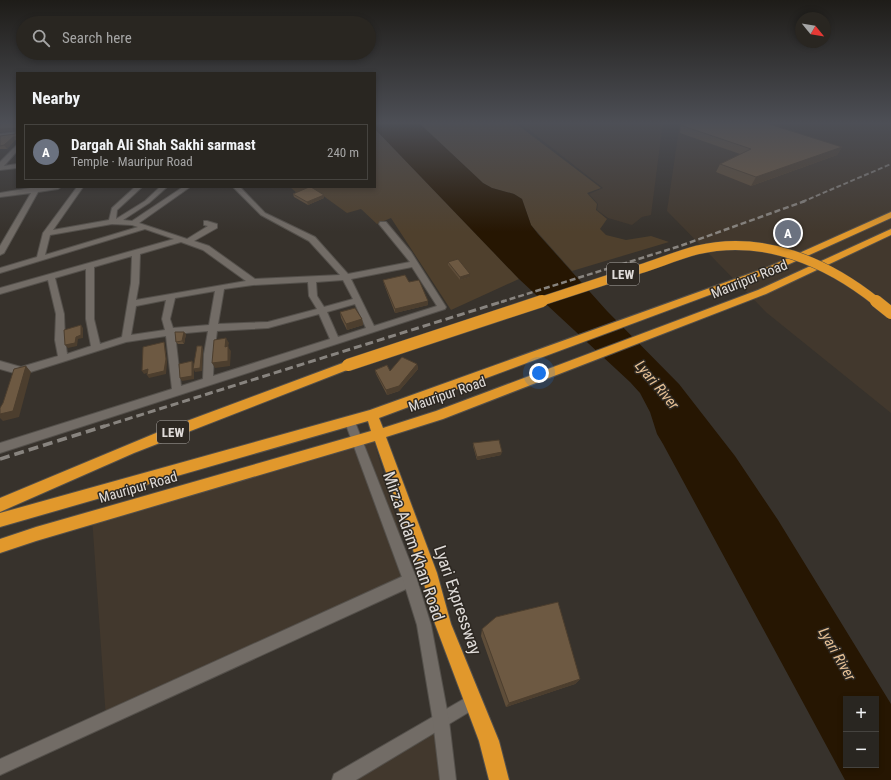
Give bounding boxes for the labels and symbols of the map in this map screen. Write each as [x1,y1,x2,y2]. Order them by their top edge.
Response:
north arrow [795,12,831,48]
pin: A [775,218,801,248]
street label: Mauripur Road [709,256,789,302]
road number: LEW [607,263,639,285]
water label: Lyari River [631,357,683,414]
your location [529,363,549,383]
street label: Mauripur Road [406,373,488,415]
road number: LEW [157,421,189,443]
street label: Mauripur Road [97,468,179,506]
street label: Mirza Adam Khan Road [379,469,449,623]
street label: Lyari Expressway [430,543,486,657]
water label: Lyari River [815,624,860,684]

